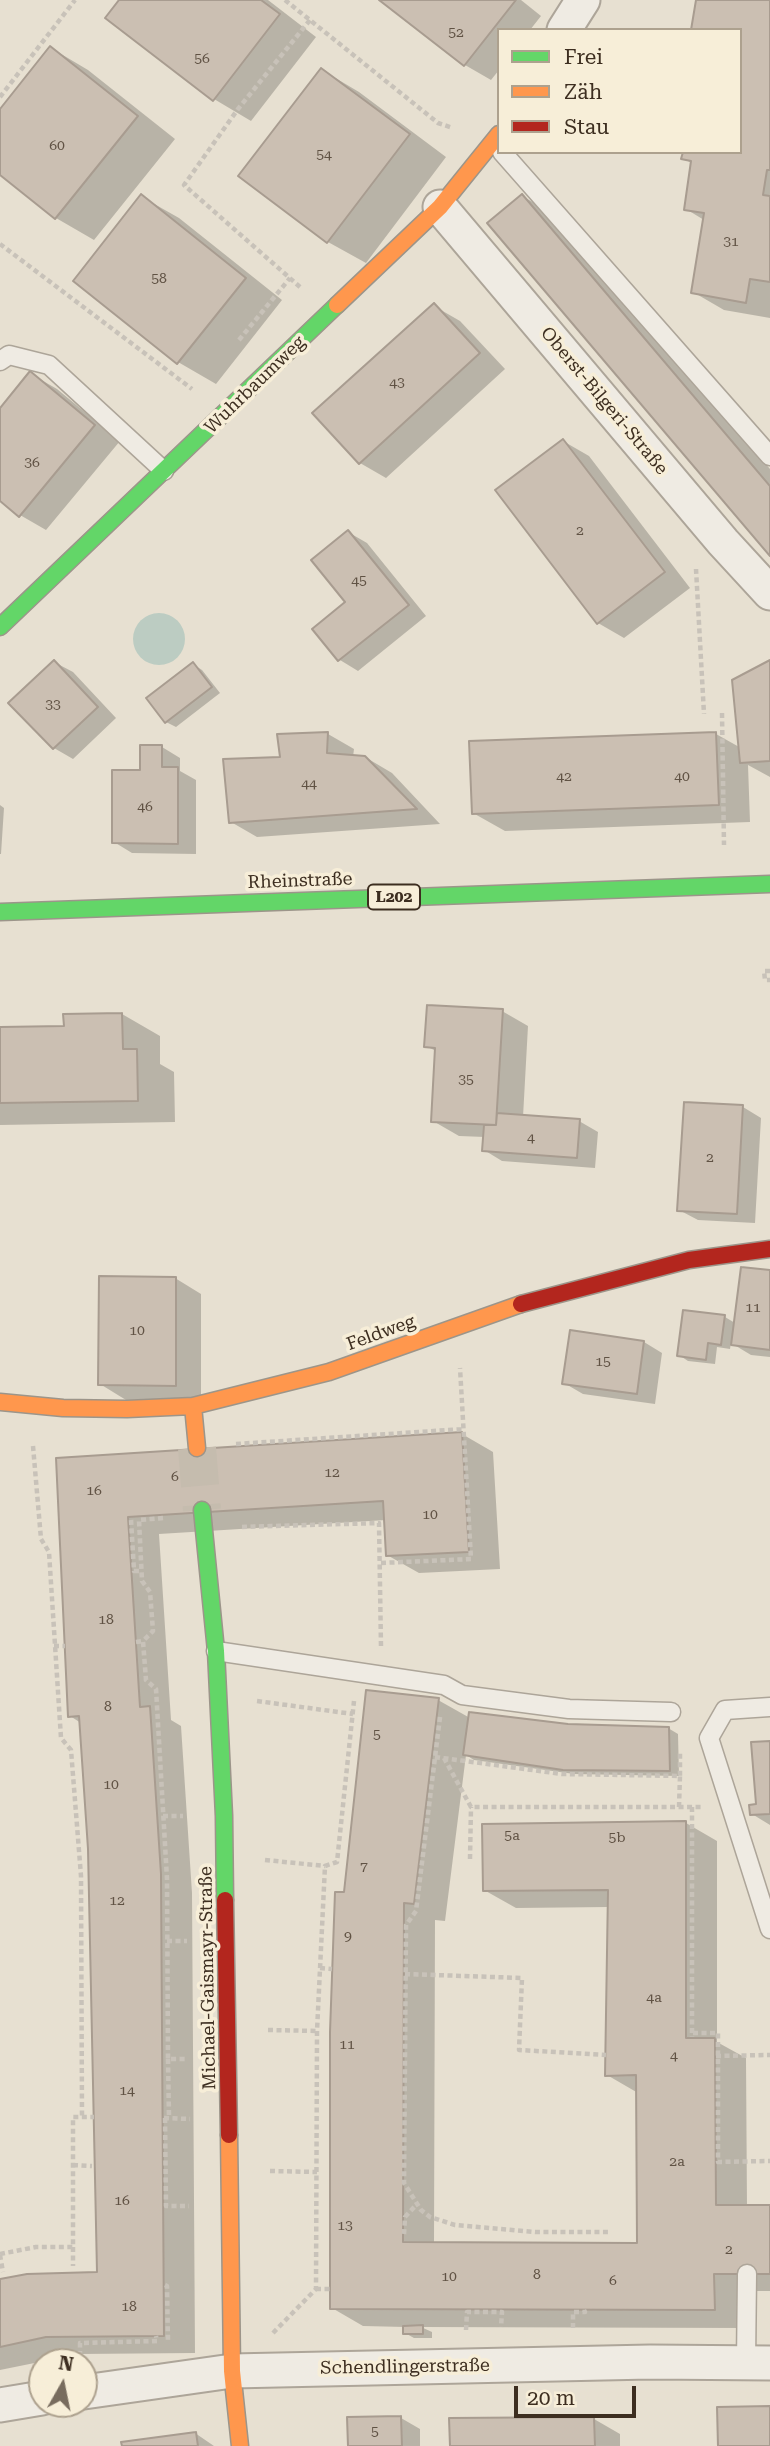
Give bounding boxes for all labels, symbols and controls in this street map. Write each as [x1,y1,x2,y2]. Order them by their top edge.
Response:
house number: 52 [448,25,464,41]
legend [497,28,742,154]
text: Frei [564,45,603,69]
house number: 56 [194,51,210,67]
text: Zäh [564,80,602,104]
text: Stau [564,115,609,139]
house number: 60 [49,138,65,154]
house number: 54 [316,147,332,163]
house number: 31 [723,234,739,250]
house number: 58 [151,271,167,287]
street label: Oberst-Bilgeri-Straße [536,323,672,479]
street label: Wuhrbaumweg [200,332,310,438]
house number: 43 [389,375,405,391]
house number: 36 [24,455,40,471]
house number: 2 [576,523,584,539]
house number: 45 [351,573,367,589]
house number: 33 [45,697,61,713]
house number: 42 [556,769,572,785]
house number: 40 [674,769,690,785]
house number: 44 [301,776,317,792]
house number: 46 [137,799,153,815]
street label: Rheinstraße [247,868,353,894]
road number: L202 [368,884,420,909]
house number: 35 [458,1072,474,1088]
house number: 4 [527,1130,535,1146]
house number: 2 [706,1150,714,1166]
house number: 11 [745,1300,761,1316]
street label: Feldweg [344,1311,418,1355]
house number: 10 [129,1323,145,1339]
house number: 15 [595,1354,611,1370]
house number: 12 [324,1465,340,1481]
house number: 6 [171,1469,179,1485]
house number: 16 [86,1483,102,1499]
house number: 10 [422,1507,438,1523]
house number: 18 [98,1612,114,1628]
house number: 8 [104,1699,112,1715]
house number: 5 [373,1727,381,1743]
house number: 10 [103,1777,119,1793]
house number: 5a [504,1828,520,1844]
house number: 5b [609,1830,625,1846]
house number: 7 [360,1859,368,1875]
street label: Michael-Gaismayr-Straße [195,1866,221,2090]
house number: 12 [109,1893,125,1909]
house number: 9 [344,1929,352,1945]
house number: 4a [646,1990,662,2006]
house number: 11 [339,2037,355,2053]
house number: 4 [670,2048,678,2064]
house number: 14 [119,2083,135,2099]
house number: 2a [669,2154,685,2170]
house number: 16 [114,2193,130,2209]
house number: 13 [337,2218,353,2234]
house number: 2 [725,2242,733,2258]
house number: 8 [533,2267,541,2283]
house number: 10 [441,2269,457,2285]
house number: 6 [609,2273,617,2289]
house number: 18 [121,2299,137,2315]
north arrow [28,2348,98,2418]
text: N [57,2351,75,2376]
street label: Schendlingerstraße [320,2355,490,2379]
scale bar [518,2372,640,2416]
text: 20 m [527,2386,575,2410]
house number: 5 [371,2424,379,2440]

